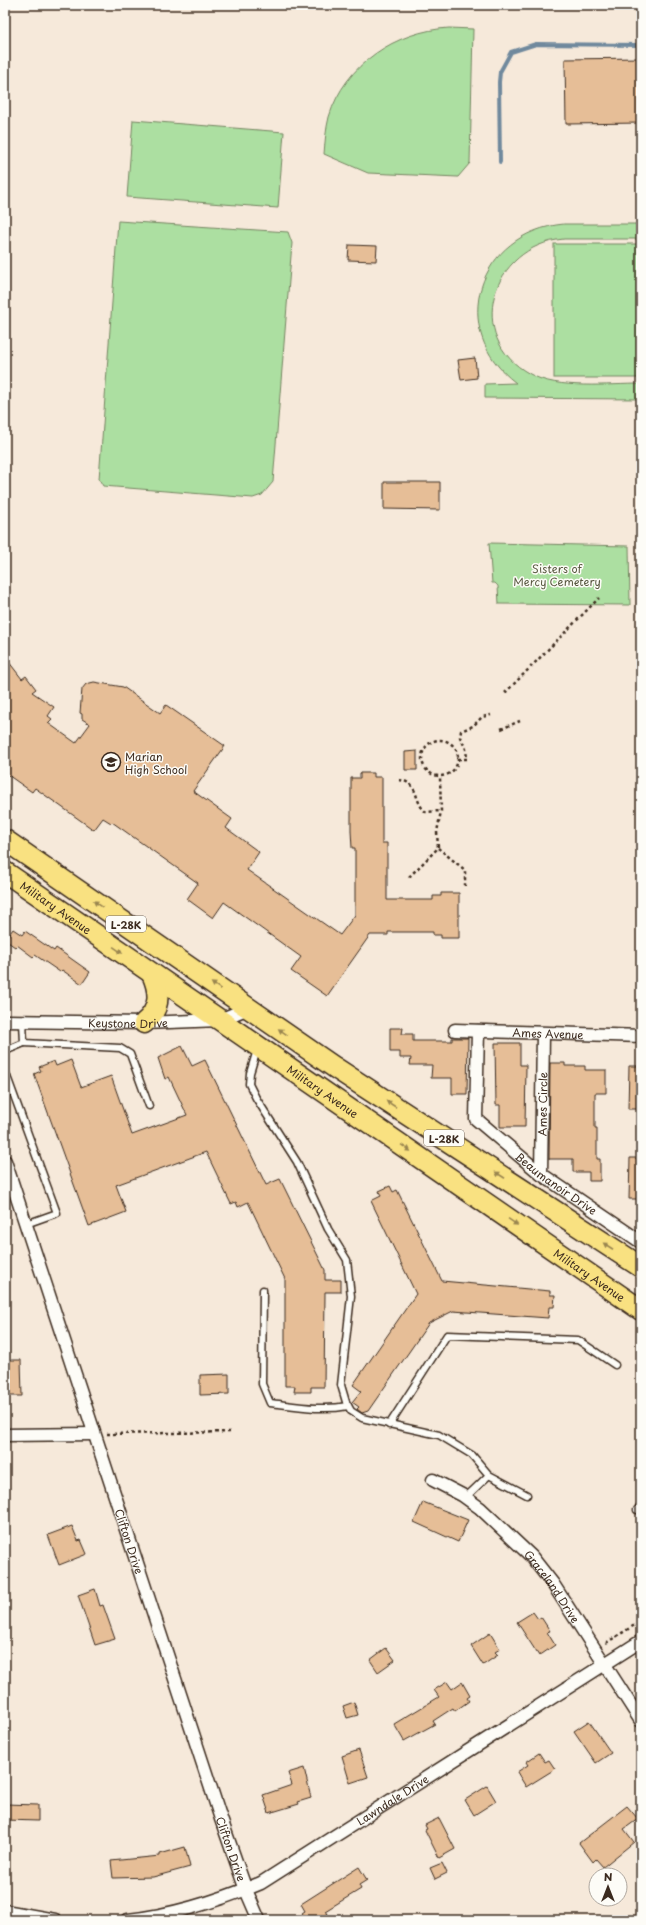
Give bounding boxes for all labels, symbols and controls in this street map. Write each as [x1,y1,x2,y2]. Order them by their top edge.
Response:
park label: Sisters of Mercy Cemetery [513,560,601,590]
place label: Marian High School [125,748,187,778]
school or university icon: Marian High School [100,751,122,773]
street label: Military Avenue [17,877,95,938]
one-way arrow [92,900,103,908]
road number: L-28K [106,916,146,932]
one-way arrow [113,946,123,954]
one-way arrow [211,982,221,990]
street label: Keystone Drive [88,1014,168,1032]
street label: Ames Avenue [512,1023,584,1043]
one-way arrow [277,1028,288,1036]
street label: Military Avenue [284,1060,362,1122]
street label: Ames Circle [533,1072,551,1136]
one-way arrow [385,1100,397,1107]
road number: L-28K [424,1130,464,1146]
one-way arrow [400,1144,411,1152]
street label: Beaumanoir Drive [512,1148,601,1218]
one-way arrow [494,1171,506,1178]
one-way arrow [507,1218,519,1225]
one-way arrow [603,1242,614,1250]
street label: Military Avenue [551,1244,629,1305]
street label: Clifton Drive [111,1506,148,1576]
street label: Graceland Drive [521,1546,584,1626]
street label: Lawndale Drive [353,1770,432,1829]
street label: Clifton Drive [212,1814,251,1884]
north arrow [588,1867,628,1907]
text: N [604,1868,613,1885]

